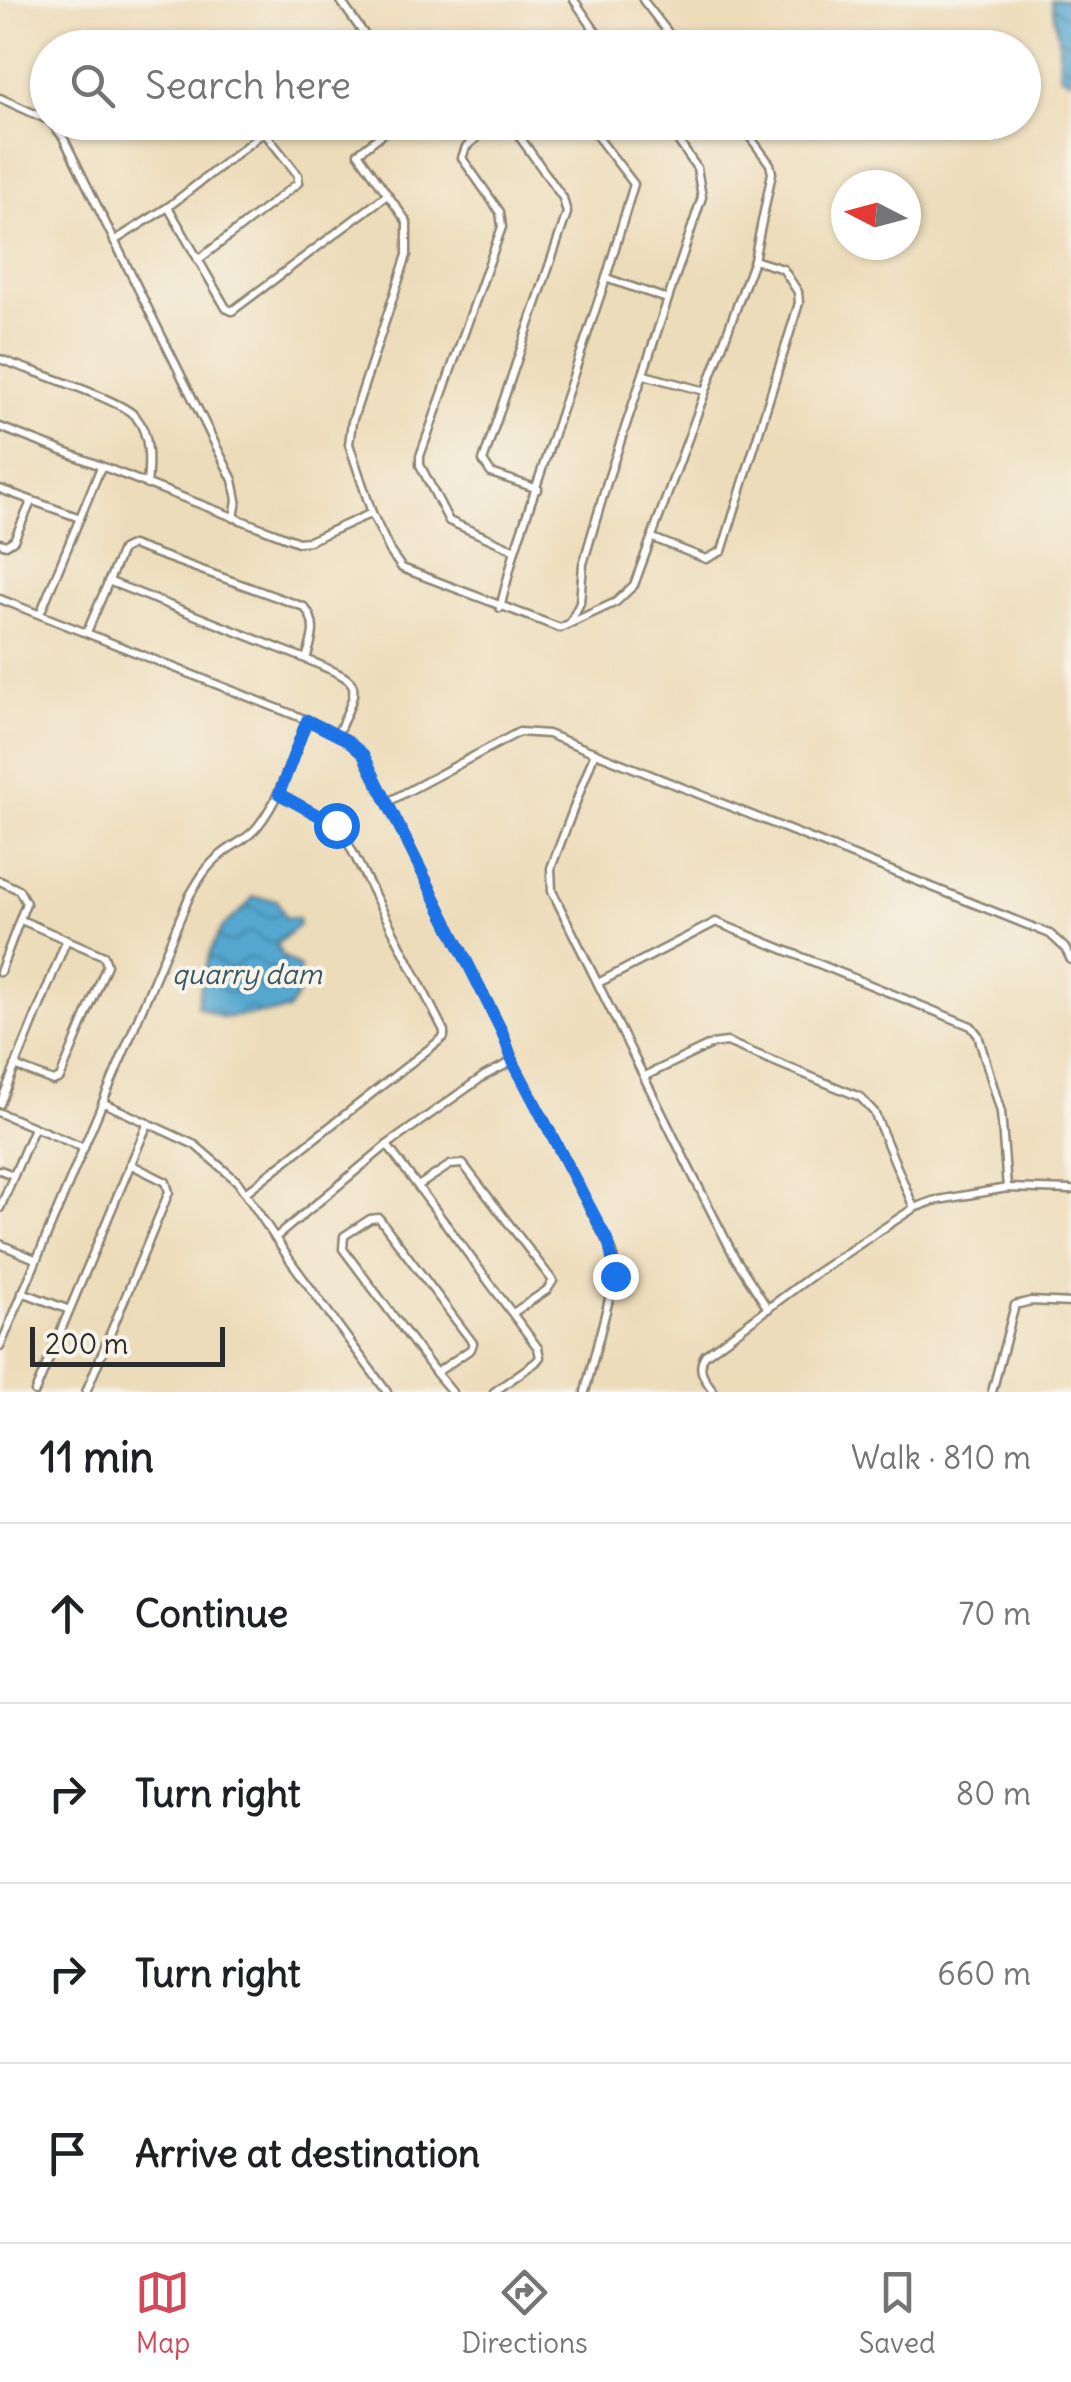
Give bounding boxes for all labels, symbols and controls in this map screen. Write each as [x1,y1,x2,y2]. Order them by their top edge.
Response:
search box [30,30,1041,140]
icon: search [65,58,120,113]
text: Search here [145,62,351,109]
north arrow [831,170,921,260]
route start [314,803,360,849]
water label: quarry dam [172,956,324,992]
route end [593,1254,639,1300]
scale bar [30,1322,225,1366]
text: 200 m [45,1326,128,1362]
text: 11 min [40,1431,154,1483]
text: Walk · 810 m [851,1437,1031,1478]
icon: ahead [40,1586,95,1641]
text: Continue [135,1590,288,1637]
text: 70 m [959,1593,1031,1634]
icon: right [40,1766,95,1821]
text: Turn right [135,1770,301,1817]
text: 80 m [956,1773,1031,1814]
icon: right [40,1946,95,2001]
text: Turn right [135,1950,301,1997]
text: 660 m [937,1953,1031,1994]
icon: arrive [40,2126,95,2181]
text: Arrive at destination [135,2130,480,2177]
tab: Map [135,2265,190,2361]
tab: Directions [461,2265,588,2361]
tab: Saved [859,2265,936,2361]

